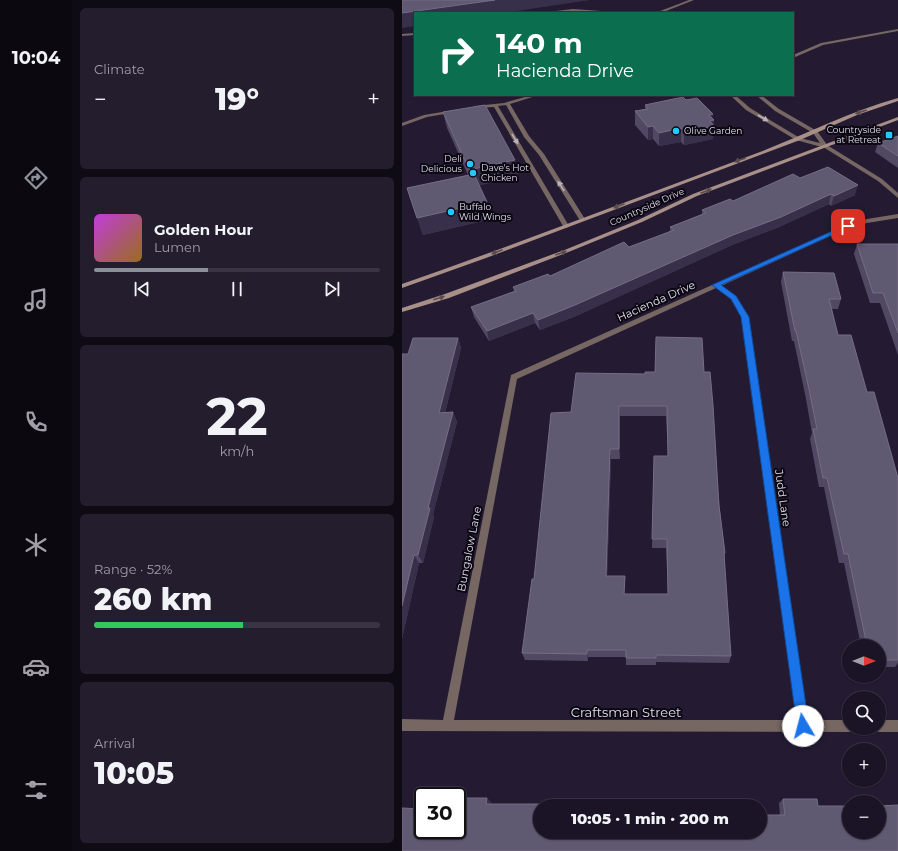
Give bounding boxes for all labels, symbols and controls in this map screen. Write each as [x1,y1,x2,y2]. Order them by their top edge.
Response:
text: 140 m [496,26,583,60]
icon: right [430,28,482,80]
text: 10:04 [12,47,60,69]
text: Hacienda Drive [496,60,634,82]
text: Climate [94,61,145,77]
text: 19° [215,81,259,118]
text: − [94,86,107,113]
text: + [367,86,380,113]
one-way arrow [855,109,867,115]
one-way arrow [757,114,769,121]
place label: Countryside at Retreat [827,124,882,145]
place label: Olive Garden [684,125,742,136]
marker: Olive Garden [671,126,681,136]
marker: Countryside at Retreat [884,130,894,140]
one-way arrow [511,133,518,145]
place label: Deli Delicious [421,153,463,174]
one-way arrow [734,158,746,164]
marker: Deli Delicious [465,159,475,169]
place label: Dave's Hot Chicken [481,162,529,183]
icon: directions [22,164,50,192]
marker: Dave's Hot Chicken [468,168,478,178]
one-way arrow [558,181,565,192]
street label: Countryside Drive [608,185,686,228]
one-way arrow [701,187,713,193]
place label: Buffalo Wild Wings [459,201,512,222]
one-way arrow [612,203,624,209]
marker: Buffalo Wild Wings [446,207,456,217]
pin [831,209,865,243]
icon: arrive [837,215,859,237]
text: Golden Hour [154,220,253,239]
text: Lumen [154,239,201,255]
one-way arrow [555,249,567,255]
one-way arrow [491,250,503,256]
street label: Hacienda Drive [615,277,698,325]
icon: previous [131,278,153,300]
icon: pause [226,278,248,300]
icon: next [321,278,343,300]
icon: music [22,286,50,314]
one-way arrow [433,295,445,301]
text: 22 [206,385,268,448]
icon: phone [22,408,50,436]
text: km/h [220,443,254,459]
street label: Judd Lane [772,467,794,528]
street label: Bungalow Lane [454,505,484,593]
icon: climate [22,531,50,559]
text: Range · 52% [94,561,172,577]
text: 260 km [94,581,212,618]
north arrow [842,639,886,683]
map controls [842,639,886,839]
icon: car [22,653,50,681]
button: search [842,691,886,735]
street label: Craftsman Street [571,704,681,720]
position arrow [782,705,824,747]
text: Arrival [94,735,135,751]
button: + [842,743,886,787]
text: 10:05 [94,755,174,792]
icon: filters [22,776,50,804]
speed limit sign: 30 [414,787,466,839]
button: − [842,795,886,839]
text: 10:05 · 1 min · 200 m [571,809,729,828]

